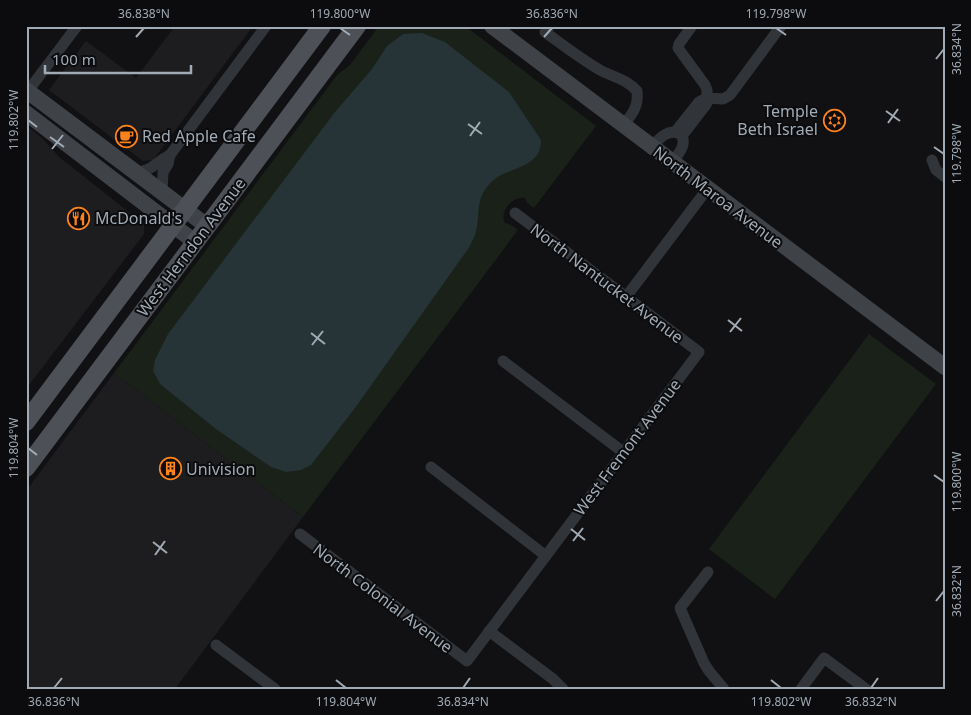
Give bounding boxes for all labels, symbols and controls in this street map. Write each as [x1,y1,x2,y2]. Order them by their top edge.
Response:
text: 36.838°N [118,5,170,22]
text: 119.800°W [310,5,370,22]
text: 36.836°N [526,5,578,22]
text: 119.798°W [746,5,806,22]
text: 36.834°N [948,23,965,75]
scale bar [45,42,191,74]
text: 100 m [52,49,96,69]
text: 119.802°W [5,90,22,150]
place label: Temple Beth Israel [737,100,818,140]
synagogue icon: Temple Beth Israel [822,108,846,132]
cafe icon: Red Apple Cafe [114,124,138,148]
text: 119.798°W [948,124,965,184]
place label: Red Apple Cafe [142,125,256,147]
street label: North Maroa Avenue [649,141,787,253]
street label: West Herndon Avenue [132,173,250,321]
restaurant icon: McDonald's [67,206,91,230]
place label: McDonald's [95,207,182,229]
street label: North Nantucket Avenue [526,218,688,348]
street label: West Fremont Avenue [568,374,686,520]
text: 119.804°W [5,418,22,478]
text: 119.800°W [948,452,965,512]
building icon: Univision [158,457,182,481]
place label: Univision [186,458,255,480]
street label: North Colonial Avenue [309,538,457,658]
text: 36.832°N [948,565,965,617]
text: 36.836°N [28,693,80,710]
text: 119.804°W [316,693,376,710]
text: 36.834°N [437,693,489,710]
text: 119.802°W [751,693,811,710]
text: 36.832°N [845,693,897,710]

